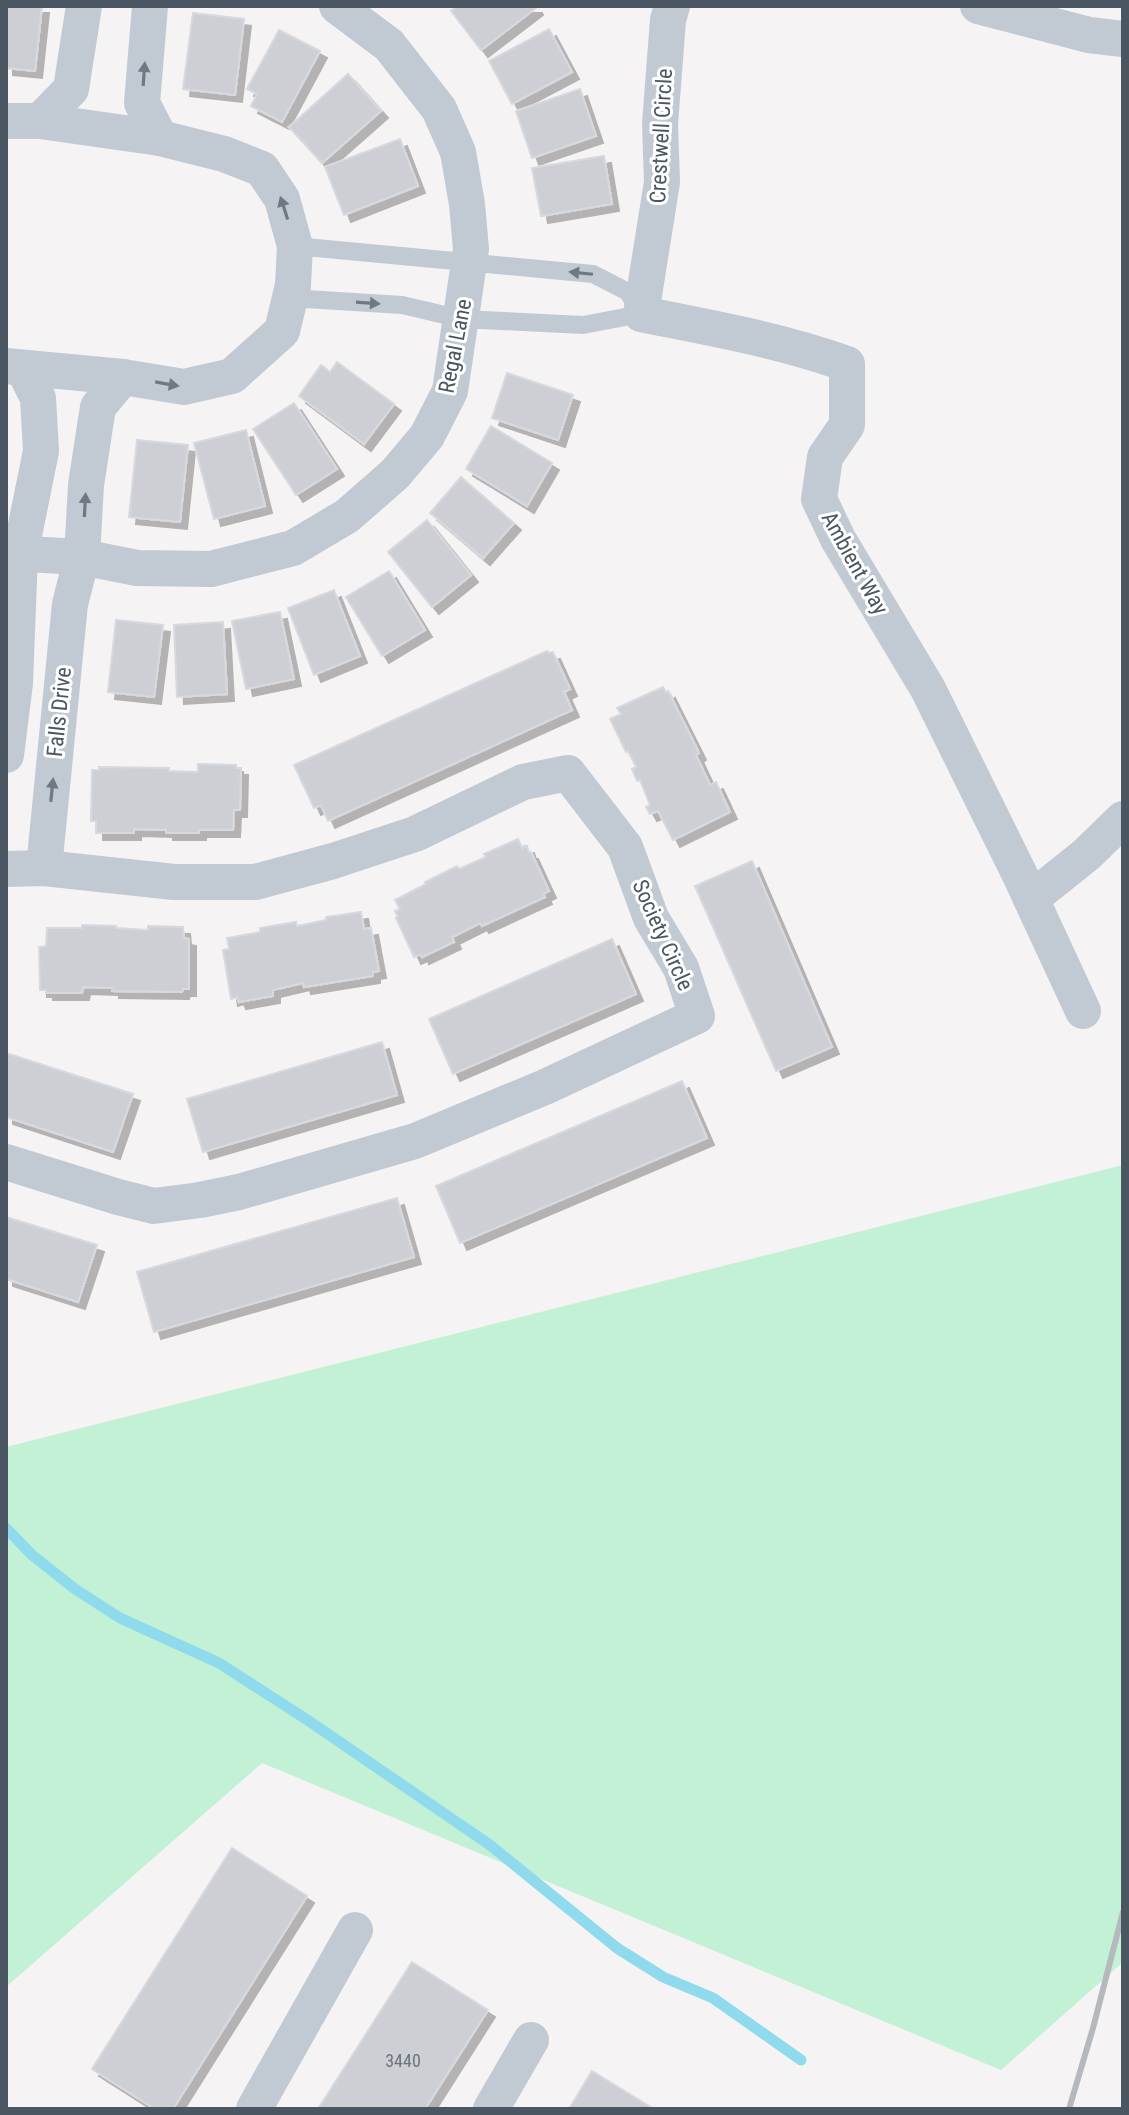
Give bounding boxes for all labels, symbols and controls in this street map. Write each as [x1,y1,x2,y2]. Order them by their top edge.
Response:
one-way arrow [138,61,151,86]
street label: Crestwell Circle [645,68,677,204]
one-way arrow [277,196,289,220]
one-way arrow [568,267,593,280]
one-way arrow [356,297,381,310]
street label: Regal Lane [434,297,476,395]
one-way arrow [155,378,180,391]
one-way arrow [79,492,92,517]
street label: Ambient Way [817,507,893,619]
street label: Falls Drive [42,666,76,758]
one-way arrow [45,778,58,803]
street label: Society Circle [628,876,698,994]
house number: 3440 [385,2050,421,2071]

